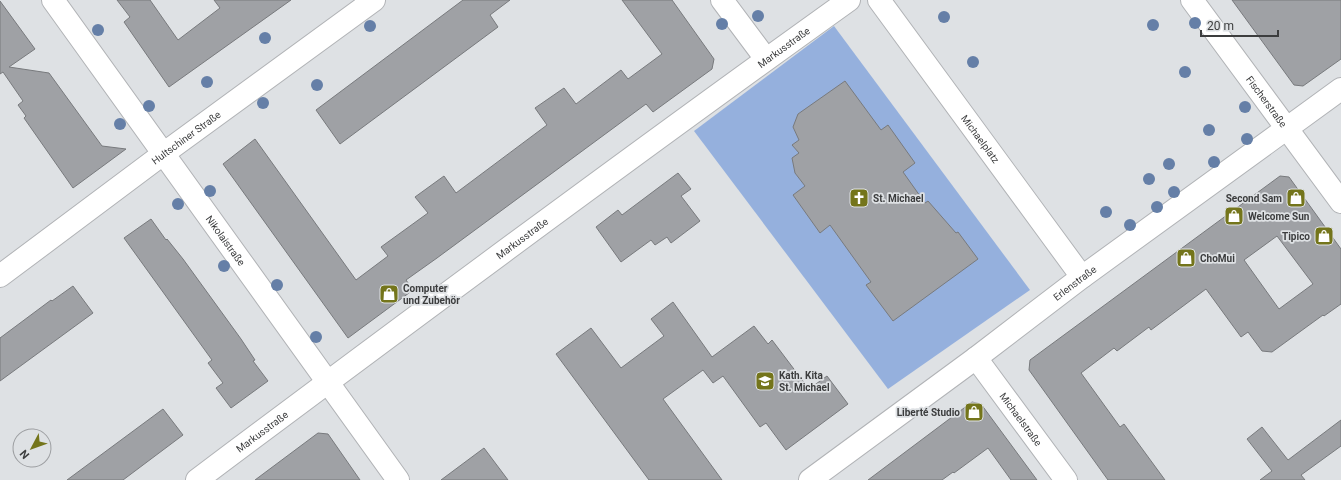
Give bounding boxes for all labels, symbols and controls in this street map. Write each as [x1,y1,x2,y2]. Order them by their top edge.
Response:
scale bar [1201,12,1278,38]
text: 20 m [1207,19,1234,33]
street label: Markusstraße [756,25,812,70]
street label: Fischerstraße [1244,74,1289,129]
street label: Hultschiner Straße [150,109,223,167]
street label: Michaelplatz [959,113,1002,165]
church icon: St. Michael [848,187,870,209]
shop icon: Second Sam [1285,187,1307,209]
place label: St. Michael [873,193,924,204]
place label: Second Sam [1226,193,1282,204]
shop icon: Welcome Sun [1223,205,1245,227]
place label: Welcome Sun [1248,211,1310,222]
street label: Nikolaistraße [204,213,247,268]
street label: Markusstraße [494,216,550,261]
shop icon: Tipico [1313,225,1335,247]
place label: Tipico [1282,231,1310,242]
shop icon: ChoMui [1175,247,1197,269]
place label: ChoMui [1200,253,1235,264]
street label: Erlenstraße [1051,264,1098,303]
shop icon: Computer und Zubehör [378,283,400,305]
place label: Computer und Zubehör [403,283,460,306]
school or university icon: Kath. Kita St. Michael [754,370,776,392]
place label: Kath. Kita St. Michael [779,370,830,393]
street label: Michaelstraße [997,391,1044,448]
shop icon: Liberté Studio [963,401,985,423]
place label: Liberté Studio [897,407,960,418]
street label: Markusstraße [234,409,290,455]
north arrow [12,428,52,468]
text: N [17,447,32,461]

